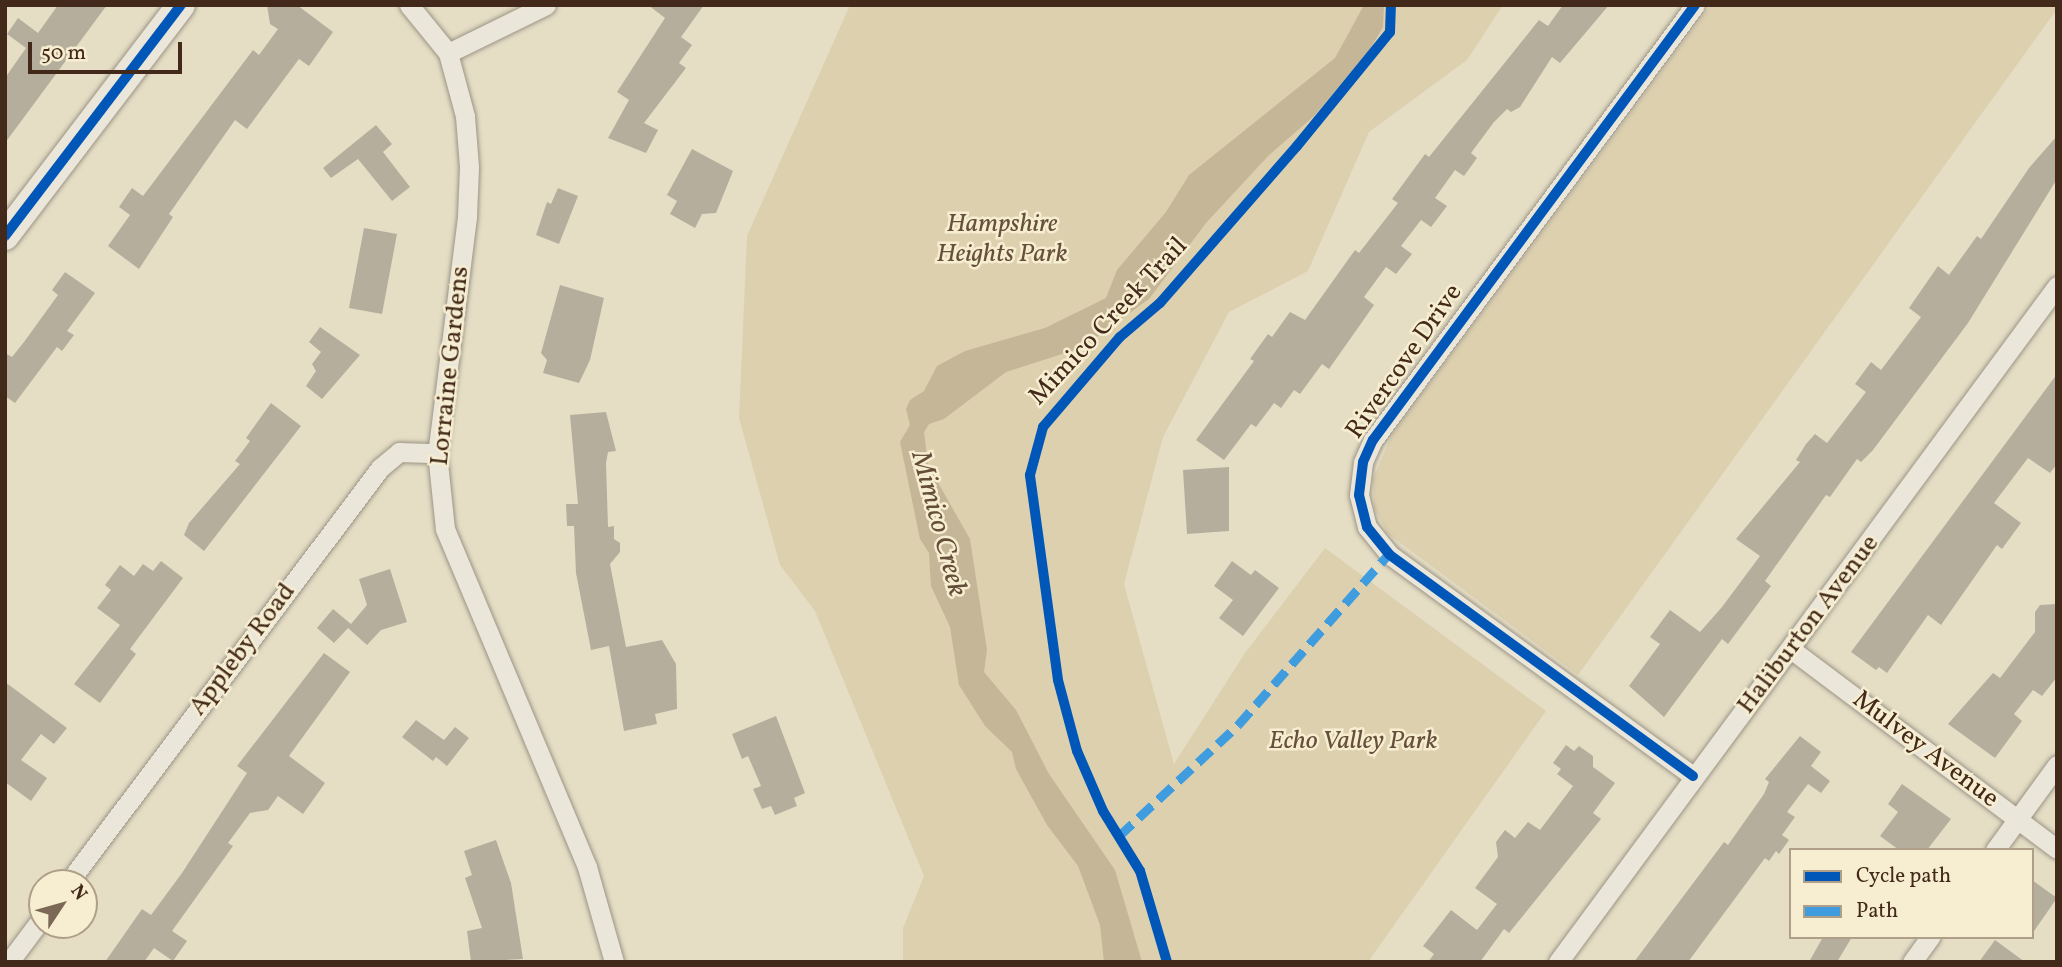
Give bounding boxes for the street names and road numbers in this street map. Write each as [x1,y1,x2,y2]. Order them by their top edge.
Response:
street label: Mimico Creek Trail [1023,231,1195,413]
street label: Lorraine Gardens [425,265,477,467]
street label: Rivercove Drive [1340,279,1470,445]
street label: Haliburton Avenue [1731,529,1887,721]
street label: Appleby Road [183,577,303,723]
street label: Mulvey Avenue [1845,685,2005,815]

